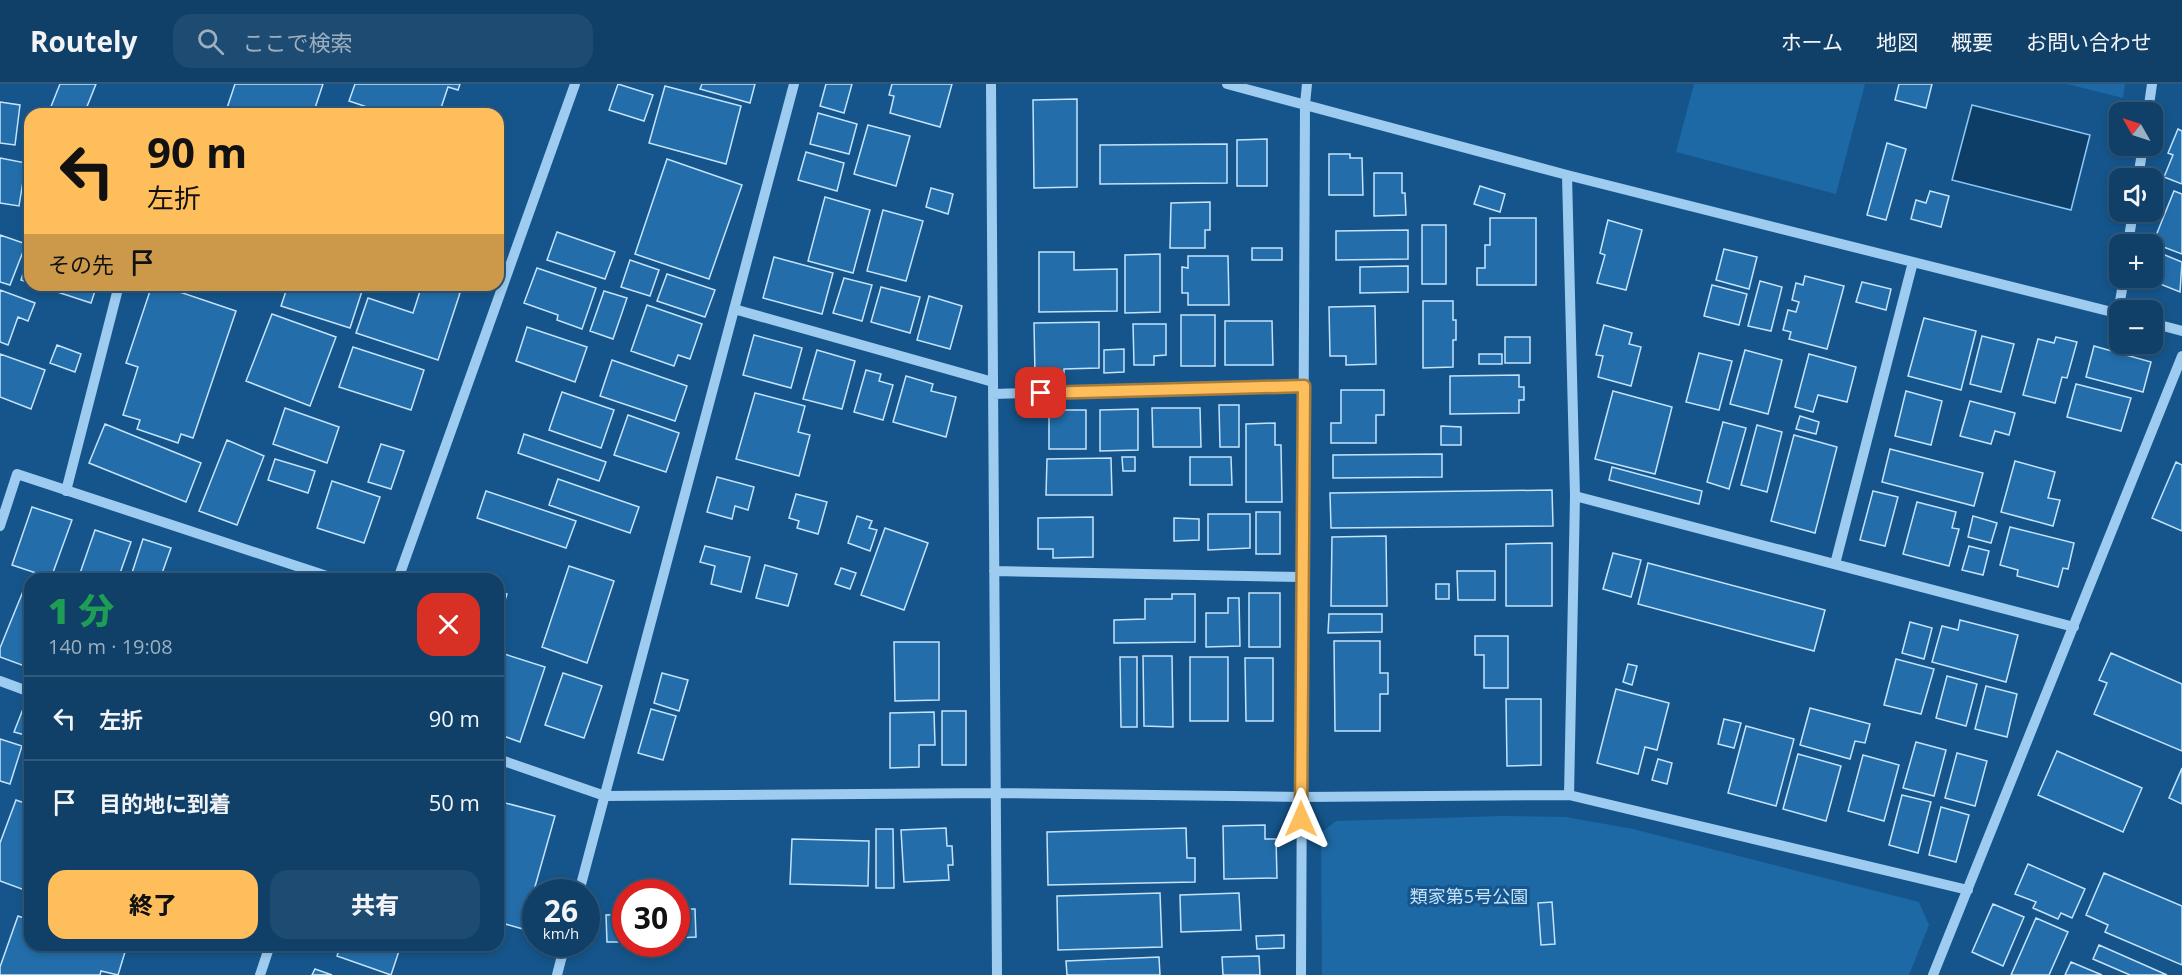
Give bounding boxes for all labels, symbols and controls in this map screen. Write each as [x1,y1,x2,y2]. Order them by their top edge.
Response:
search box [173,14,593,68]
text: Routely [30,22,137,60]
icon: search [194,25,227,58]
text: ここで検索 [242,27,352,57]
text: ホーム [1781,28,1843,56]
text: 地図 [1876,28,1918,56]
text: 概要 [1951,28,1993,56]
text: お問い合わせ [2026,28,2152,56]
north arrow [2109,102,2163,156]
map controls [2109,102,2163,354]
text: 90 m [147,123,247,180]
icon: left [48,132,126,210]
button: sound [2109,168,2163,222]
text: 左折 [147,179,201,216]
button: + [2109,234,2163,288]
icon: arrive [126,246,159,279]
text: その先 [48,249,114,279]
button: − [2109,300,2163,354]
pin [1015,367,1066,418]
icon: arrive [1024,376,1057,409]
text: 1 分 [48,586,114,635]
button: close [417,593,480,656]
text: 140 m · 19:08 [48,633,173,660]
icon: left [48,702,81,735]
text: 90 m [429,703,480,733]
text: 左折 [99,704,143,734]
icon: arrive [48,786,81,819]
text: 50 m [429,787,480,817]
position arrow [1269,787,1333,851]
text: 目的地に到着 [99,788,231,818]
button: 終了 [48,870,258,939]
button: 共有 [270,870,480,939]
speed limit sign: 30 [612,879,690,957]
park label: 類家第5号公園 [1410,884,1528,908]
text: 26 [544,890,578,931]
text: km/h [543,923,579,943]

